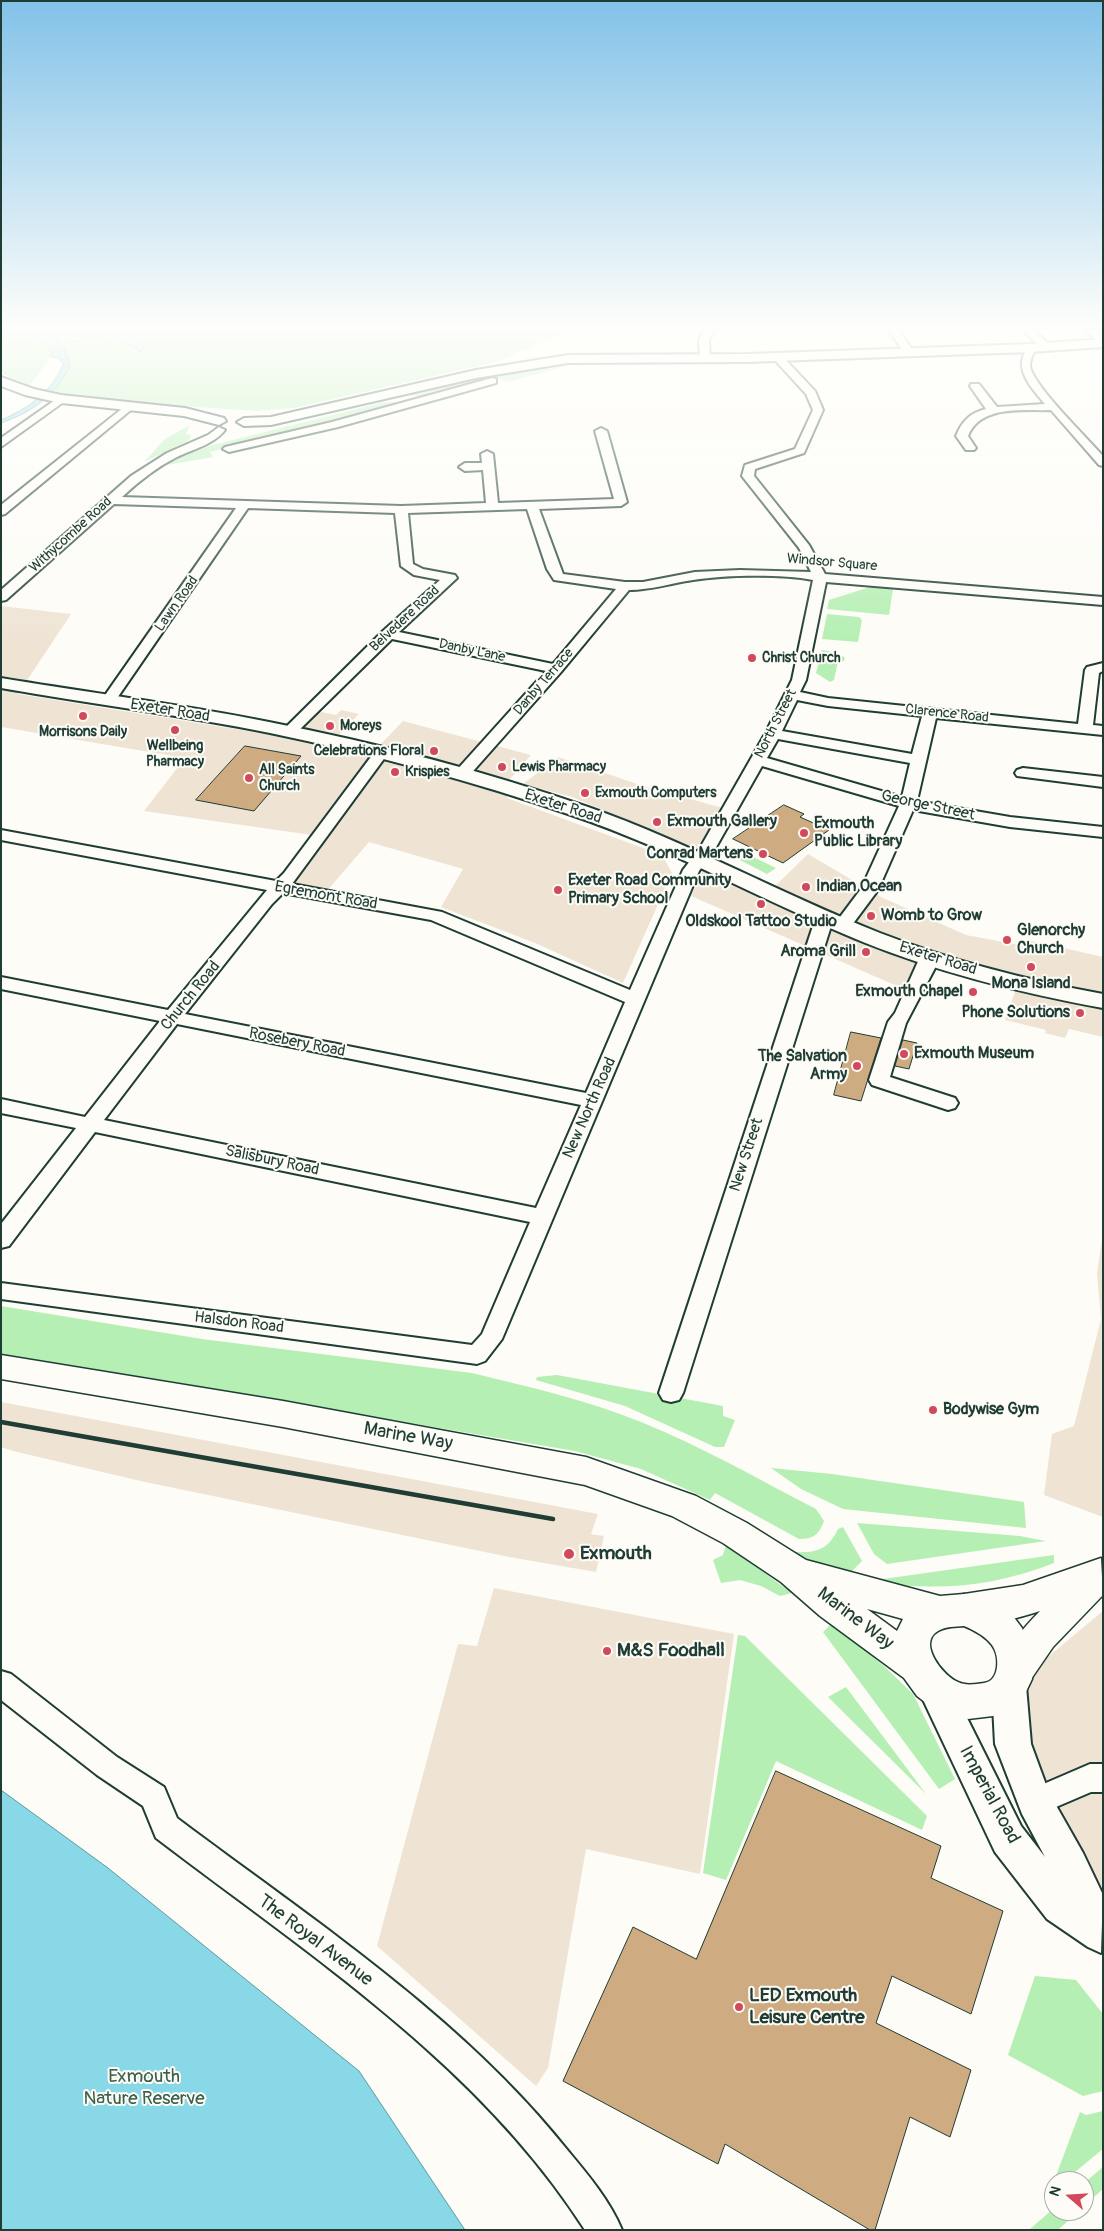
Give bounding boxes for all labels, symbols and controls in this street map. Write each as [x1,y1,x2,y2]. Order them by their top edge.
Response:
street label: Withycombe Road [26,494,116,576]
street label: Windsor Square [786,551,878,575]
street label: Lawn Road [152,573,202,635]
street label: Belvedere Road [367,583,443,655]
street label: Danby Lane [437,636,507,666]
street label: Danby Terrace [510,645,578,719]
place label: Christ Church [762,650,841,666]
marker: Christ Church [746,652,758,664]
street label: North Street [751,687,801,761]
street label: Exeter Road [129,695,211,727]
street label: Clarence Road [904,701,990,727]
marker: Morrisons Daily [77,710,89,722]
place label: Moreys [340,718,381,734]
marker: Moreys [324,720,336,732]
place label: Morrisons Daily [39,724,127,740]
marker: Wellbeing Pharmacy [169,724,181,736]
place label: Wellbeing Pharmacy [146,738,204,770]
place label: Celebrations Floral [314,743,424,759]
marker: Celebrations Floral [428,745,440,757]
place label: Lewis Pharmacy [512,759,606,775]
marker: Lewis Pharmacy [496,761,508,773]
place label: All Saints Church [259,762,314,794]
place label: Krispies [405,764,449,780]
marker: Krispies [389,766,401,778]
marker: All Saints Church [243,772,255,784]
street label: Exeter Road [522,785,604,829]
place label: Exmouth Computers [595,785,716,801]
marker: Exmouth Computers [579,787,591,799]
street label: George Street [879,787,977,825]
place label: Exmouth Gallery [667,812,777,832]
place label: Exmouth Public Library [814,814,902,852]
marker: Exmouth Gallery [651,816,663,828]
marker: Exmouth Public Library [798,827,810,839]
place label: Conrad Martens [647,844,753,864]
marker: Conrad Martens [757,848,769,860]
place label: Exeter Road Community Primary School [568,871,731,909]
place label: Indian Ocean [816,877,902,897]
street label: Egremont Road [273,878,379,914]
marker: Indian Ocean [800,881,812,893]
marker: Exeter Road Community Primary School [552,884,564,896]
marker: Oldskool Tattoo Studio [755,898,767,910]
place label: Womb to Grow [881,906,982,926]
marker: Womb to Grow [865,910,877,922]
place label: Oldskool Tattoo Studio [685,912,837,932]
place label: Glenorchy Church [1017,921,1085,959]
marker: Glenorchy Church [1001,934,1013,946]
street label: Exeter Road [897,938,979,980]
place label: Aroma Grill [780,942,856,962]
marker: Aroma Grill [860,946,872,958]
street label: Church Road [157,958,225,1034]
marker: Mona Island [1025,961,1037,973]
place label: Mona Island [991,974,1071,994]
place label: Exmouth Chapel [855,982,963,1002]
marker: Exmouth Chapel [967,986,979,998]
place label: Phone Solutions [961,1003,1070,1023]
marker: Phone Solutions [1074,1007,1086,1019]
street label: Rosebery Road [247,1024,347,1062]
place label: Exmouth Museum [914,1044,1034,1064]
place label: The Salvation Army [758,1047,847,1085]
marker: Exmouth Museum [898,1048,910,1060]
street label: New North Road [559,1054,621,1162]
marker: The Salvation Army [851,1060,863,1072]
street label: New Street [726,1116,768,1194]
street label: Salisbury Road [223,1142,321,1180]
street label: Halsdon Road [193,1308,285,1338]
place label: Bodywise Gym [943,1400,1039,1420]
marker: Bodywise Gym [927,1404,939,1416]
street label: Marine Way [362,1418,454,1456]
place label: Exmouth [580,1543,652,1565]
marker: Exmouth [562,1547,576,1561]
street label: Marine Way [812,1583,898,1655]
place label: M&S Foodhall [617,1640,725,1662]
marker: M&S Foodhall [601,1645,613,1657]
street label: Imperial Road [954,1742,1024,1848]
street label: The Royal Avenue [253,1890,377,1992]
place label: LED Exmouth Leisure Centre [749,1985,865,2029]
marker: LED Exmouth Leisure Centre [733,2001,745,2013]
park label: Exmouth Nature Reserve [83,2066,205,2110]
north arrow [1044,2171,1094,2221]
text: N [1046,2184,1065,2199]

